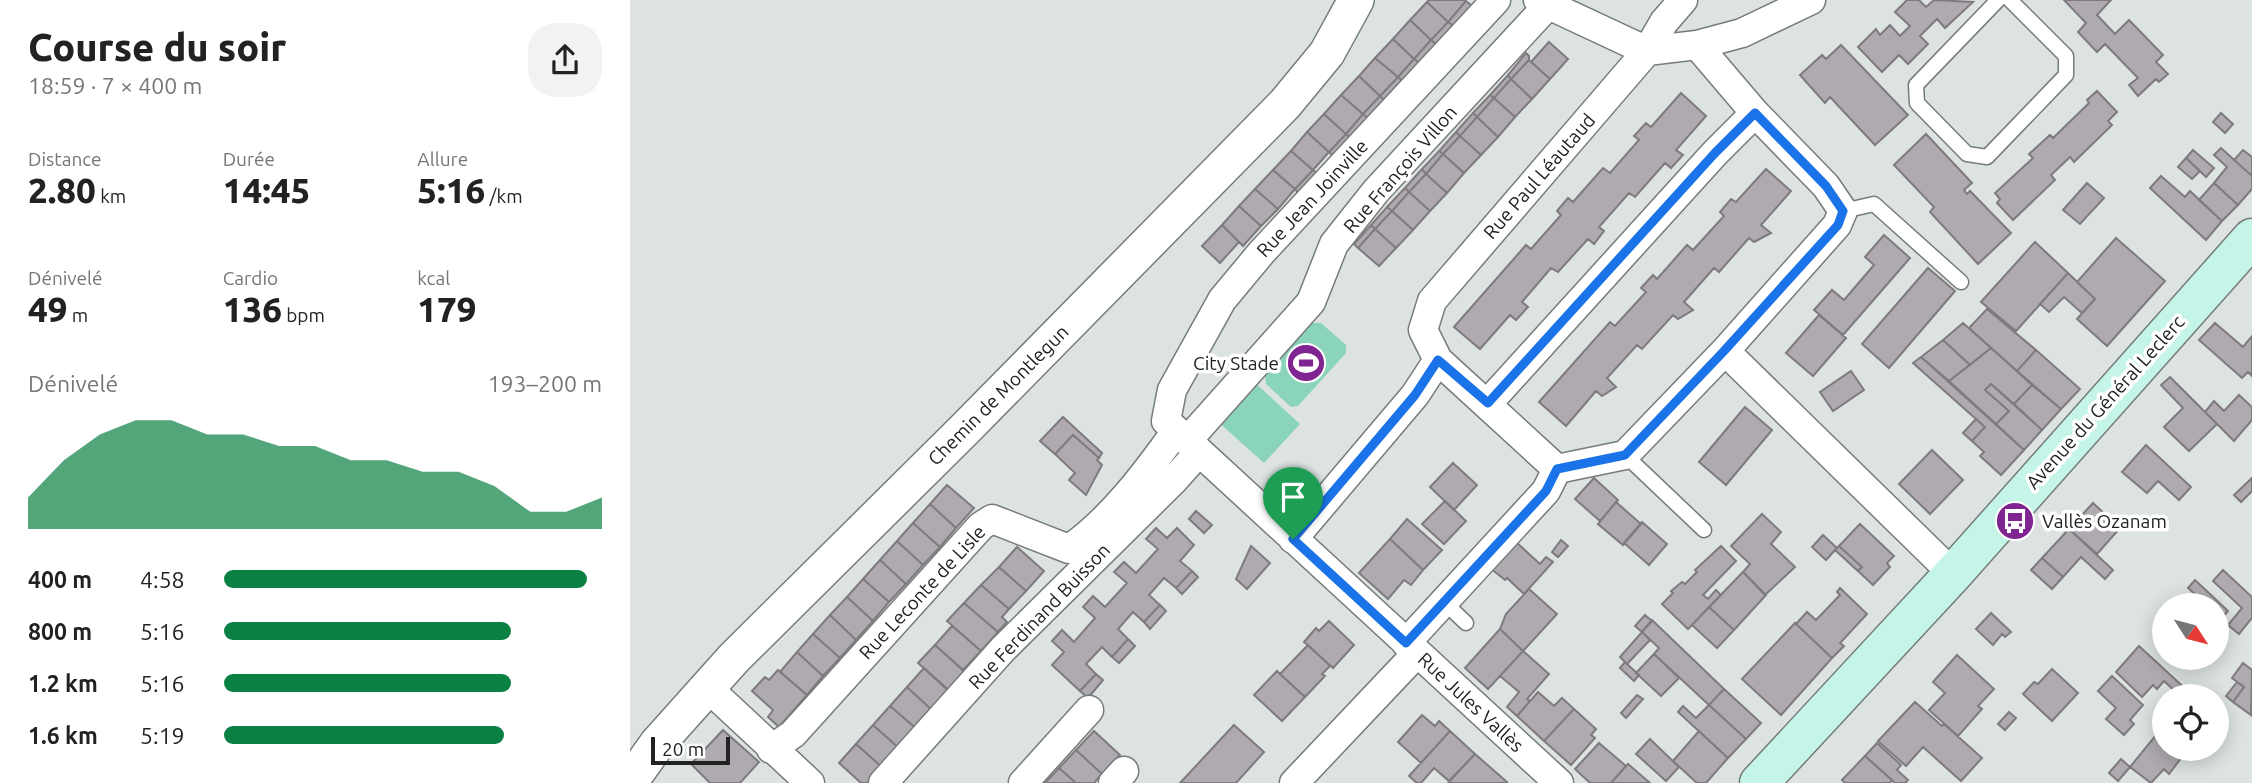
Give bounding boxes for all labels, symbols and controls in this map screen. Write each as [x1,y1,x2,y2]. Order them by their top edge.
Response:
button: share [528,23,602,97]
text: Course du soir [28,26,286,68]
text: 18:59 · 7 × 400 m [28,73,202,98]
street label: Rue François Villon [1339,101,1461,237]
street label: Rue Paul Léautaud [1479,109,1599,243]
street label: Rue Jean Joinville [1252,135,1372,261]
text: Distance [28,148,102,170]
text: Durée [223,148,275,170]
text: Allure [417,148,468,170]
text: 2.80 [28,170,96,210]
text: 14:45 [223,170,310,210]
text: 5:16 [417,170,485,210]
text: km [96,185,126,207]
text: /km [485,185,523,207]
text: Dénivelé [28,267,103,289]
text: Cardio [223,267,278,289]
text: kcal [417,267,450,289]
text: 49 [28,289,67,329]
text: 136 [223,289,282,329]
text: 179 [417,289,477,329]
text: m [67,304,88,326]
text: bpm [282,304,325,326]
street label: Avenue du Général Leclerc [2021,311,2189,493]
street label: Chemin de Montlegun [923,320,1073,470]
sports icon: City Stade [1285,342,1327,384]
place label: City Stade [1193,352,1279,374]
text: Dénivelé [28,371,118,396]
text: 193–200 m [488,371,602,396]
pin [1263,467,1323,539]
icon: arrive [1274,478,1312,516]
bus stop icon: Vallès Ozanam [1994,500,2036,542]
place label: Vallès Ozanam [2042,510,2167,532]
street label: Rue Leconte de Lisle [854,521,990,663]
street label: Rue Ferdinand Buisson [964,539,1114,693]
text: 400 m [28,567,92,592]
text: 4:58 [140,567,185,592]
north arrow [2152,593,2230,670]
map controls [2152,593,2229,761]
text: 800 m [28,619,92,644]
text: 5:16 [140,619,185,644]
street label: Rue Jules Vallès [1414,648,1528,756]
text: 1.2 km [28,671,98,696]
text: 5:16 [140,671,185,696]
button: locate [2152,684,2229,761]
text: 1.6 km [28,723,98,748]
text: 5:19 [140,723,185,748]
scale bar [651,734,730,766]
text: 20 m [662,738,704,760]

